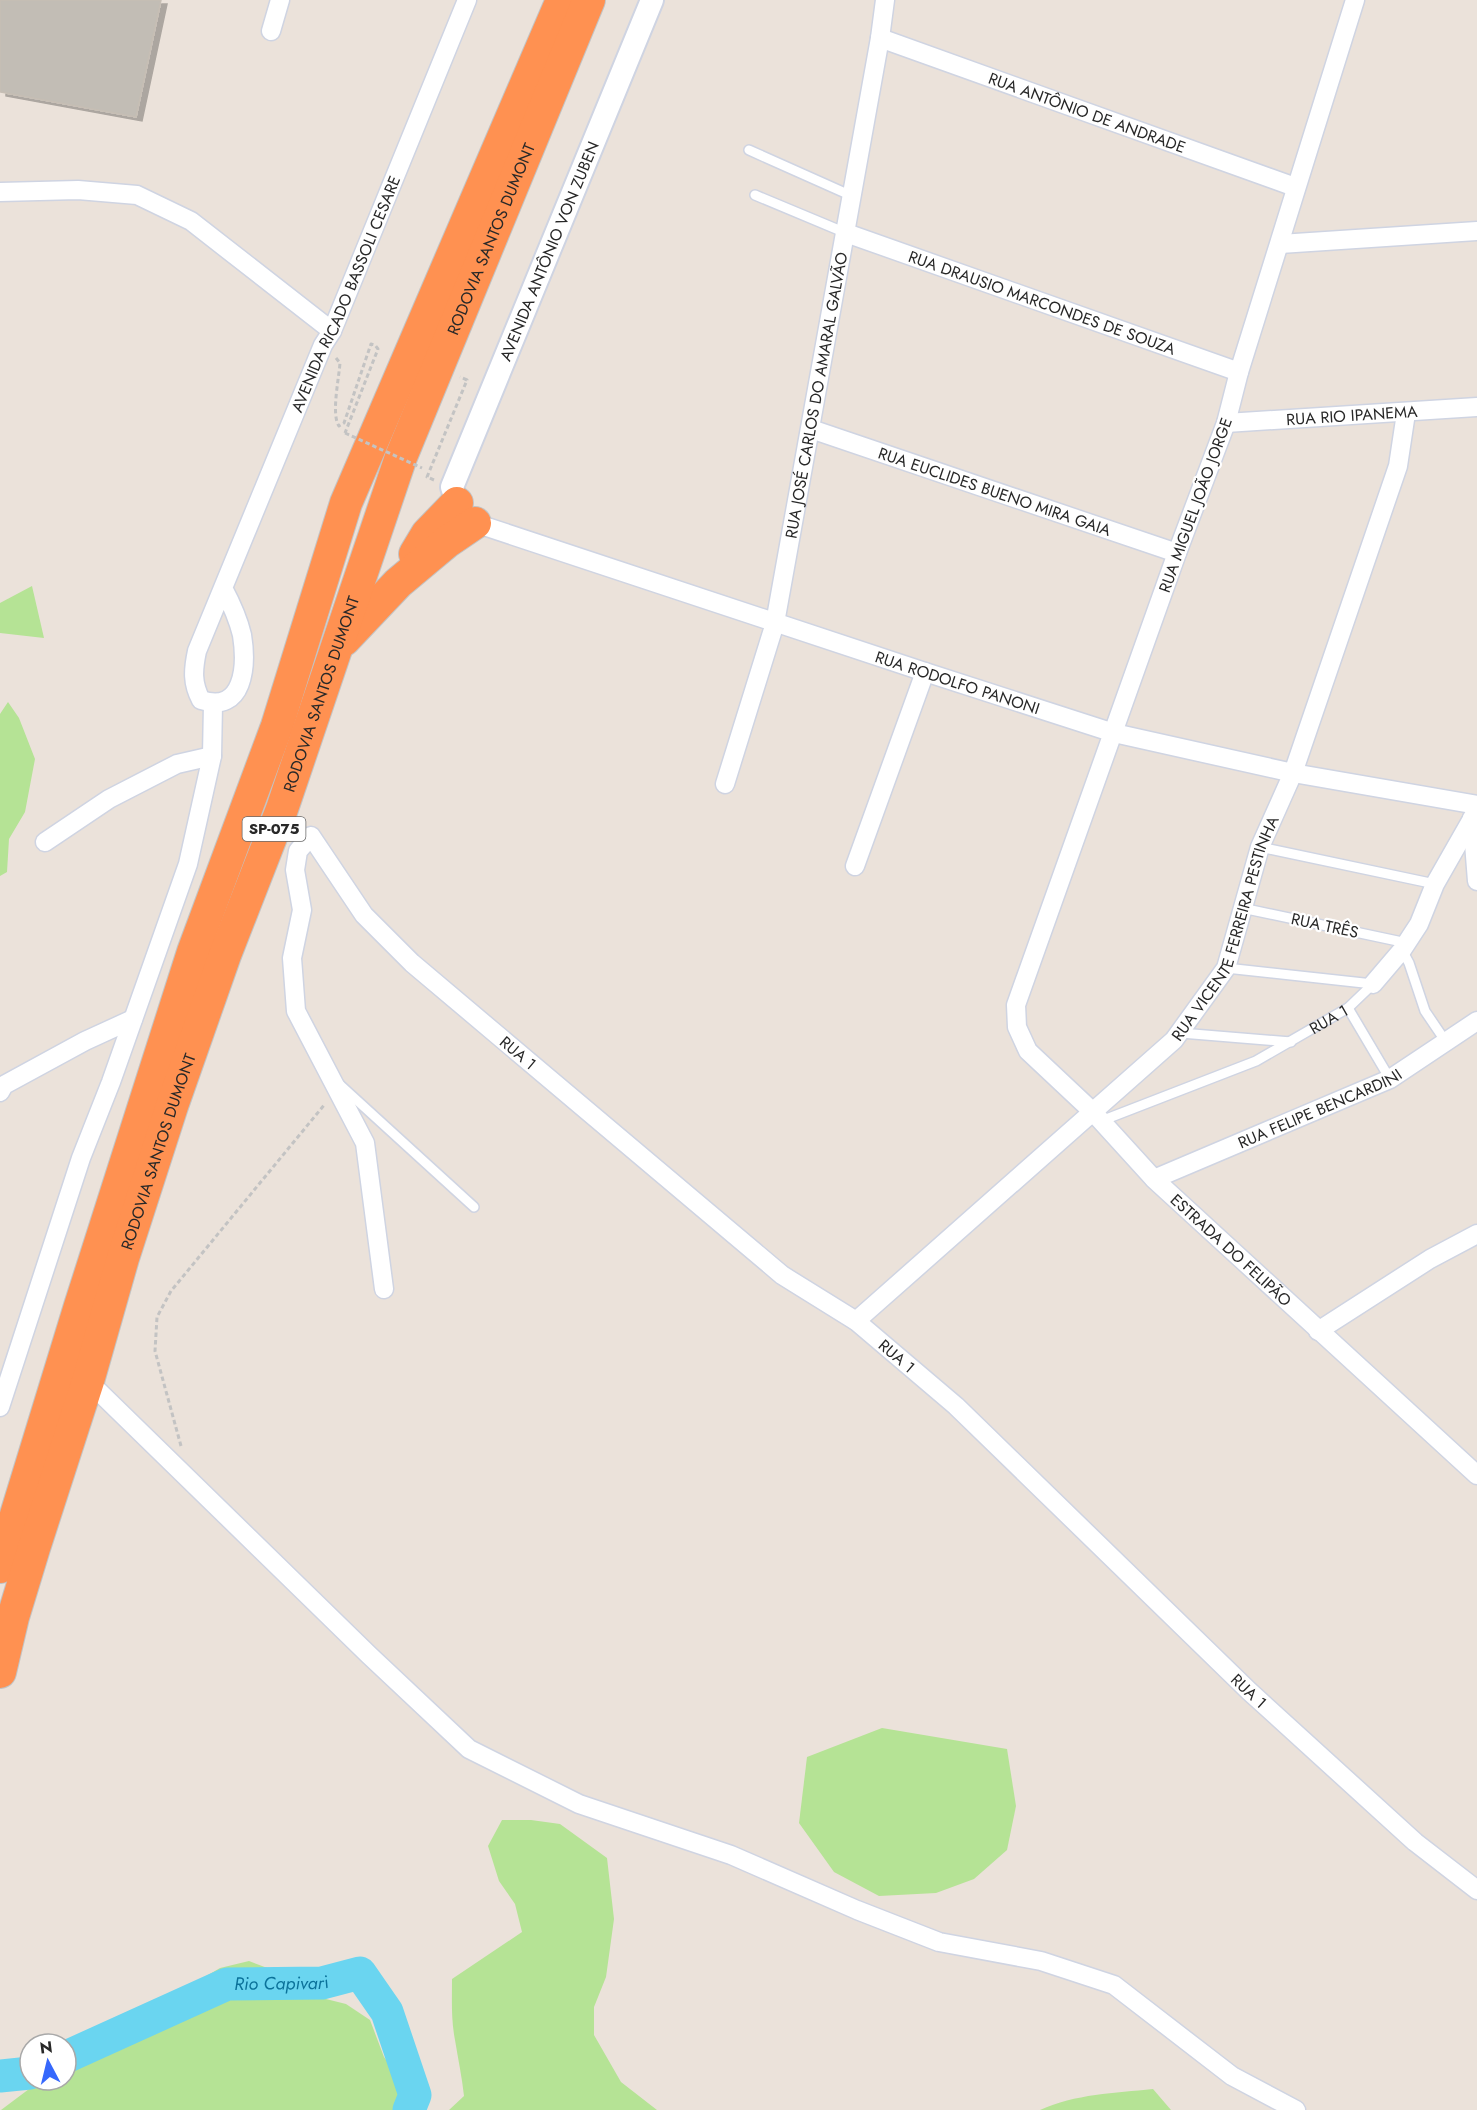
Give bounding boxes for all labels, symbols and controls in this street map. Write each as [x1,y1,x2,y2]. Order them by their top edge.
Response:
street label: RUA ANTÔNIO DE ANDRADE [985,67,1189,159]
street label: AVENIDA ANTÔNIO VON ZUBEN [494,138,605,364]
street label: RODOVIA SANTOS DUMONT [441,139,541,338]
street label: AVENIDA RICADO BASSOLI CESARE [286,172,406,416]
street label: RUA DRAUSIO MARCONDES DE SOUZA [905,245,1179,361]
street label: RUA JOSÉ CARLOS DO AMARAL GALVÃO [779,250,853,540]
street label: RUA RIO IPANEMA [1285,400,1419,431]
street label: RUA MIGUEL JOÃO JORGE [1153,415,1238,596]
street label: RUA EUCLIDES BUENO MIRA GAIA [875,442,1114,542]
street label: RODOVIA SANTOS DUMONT [278,593,365,795]
street label: RUA RODOLFO PANONI [872,645,1043,720]
street label: RUA VICENTE FERREIRA PESTINHA [1166,812,1285,1046]
road number: SP-075 [242,817,306,841]
street label: RUA TRÊS [1289,907,1361,944]
street label: RUA 1 [1305,999,1353,1040]
street label: RUA 1 [495,1031,541,1075]
street label: RODOVIA SANTOS DUMONT [115,1050,202,1253]
street label: RUA FELIPE BENCARDINI [1234,1063,1407,1154]
street label: ESTRADA DO FELIPÃO [1165,1189,1297,1312]
street label: RUA 1 [873,1334,920,1378]
street label: RUA 1 [1226,1668,1272,1714]
water label: Rio Capivari [234,1969,332,1997]
north arrow [18,2032,78,2092]
text: N [39,2035,54,2060]

